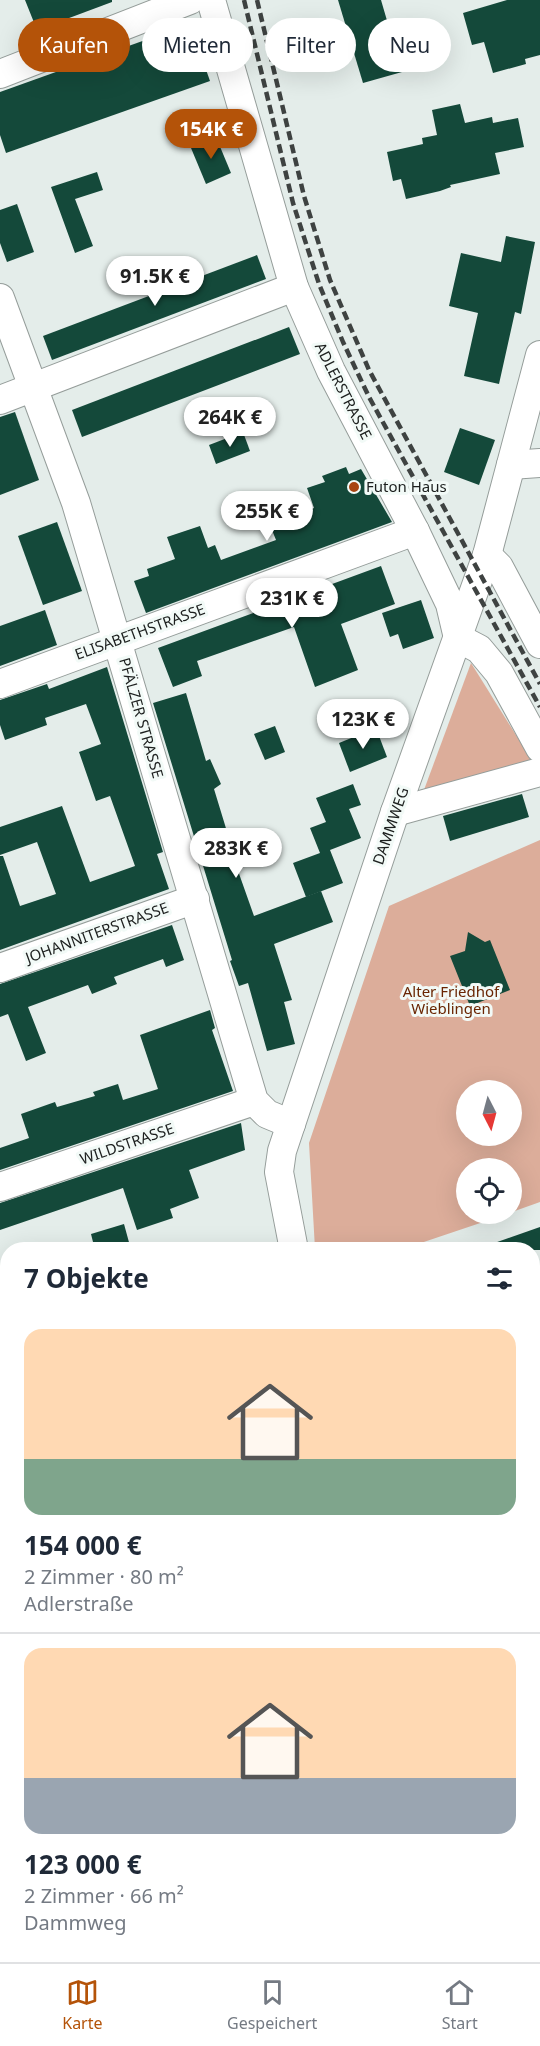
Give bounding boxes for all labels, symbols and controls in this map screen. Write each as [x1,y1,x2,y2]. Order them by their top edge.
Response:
chip: Kaufen [18,18,130,72]
chip: Mieten [142,18,253,72]
chip: Filter [265,18,356,72]
chip: Neu [368,18,451,72]
pin: 154K € [162,109,260,160]
text: 154K € [179,115,243,142]
pin: 91.5K € [100,256,210,307]
text: 91.5K € [120,262,190,289]
street label: ADLERSTRASSE [311,339,377,442]
pin: 264K € [181,397,279,448]
text: 264K € [198,403,262,430]
place label: Futon Haus [366,476,447,496]
marker: Futon Haus [347,480,361,494]
pin: 255K € [218,491,316,542]
text: 255K € [235,497,299,524]
pin: 231K € [243,578,341,629]
text: 231K € [260,584,324,611]
street label: ELISABETHSTRASSE [72,598,207,664]
street label: PFÄLZER STRASSE [115,655,169,780]
pin: 123K € [314,699,412,750]
text: 123K € [331,705,395,732]
street label: DAMMWEG [367,784,413,867]
pin: 283K € [187,828,285,879]
text: 283K € [204,834,268,861]
street label: JOHANNITERSTRASSE [21,897,171,968]
park label: Alter Friedhof Wieblingen [403,981,500,1018]
north arrow [456,1080,522,1146]
map controls [456,1080,522,1224]
street label: WILDSTRASSE [77,1118,176,1168]
button: locate [456,1158,522,1224]
text: 7 Objekte [24,1260,149,1296]
icon: filters [483,1262,516,1295]
icon: home [216,1368,324,1476]
text: 154 000 € [24,1527,142,1563]
text: 2 Zimmer · 80 m² [24,1563,184,1590]
text: Adlerstraße [24,1590,134,1617]
icon: home [216,1687,324,1795]
text: 123 000 € [24,1846,142,1882]
text: 2 Zimmer · 66 m² [24,1882,184,1909]
text: Dammweg [24,1909,127,1936]
tab: Karte [62,1976,103,2034]
tab: Gespeichert [227,1976,317,2034]
tab: Start [442,1976,478,2034]

